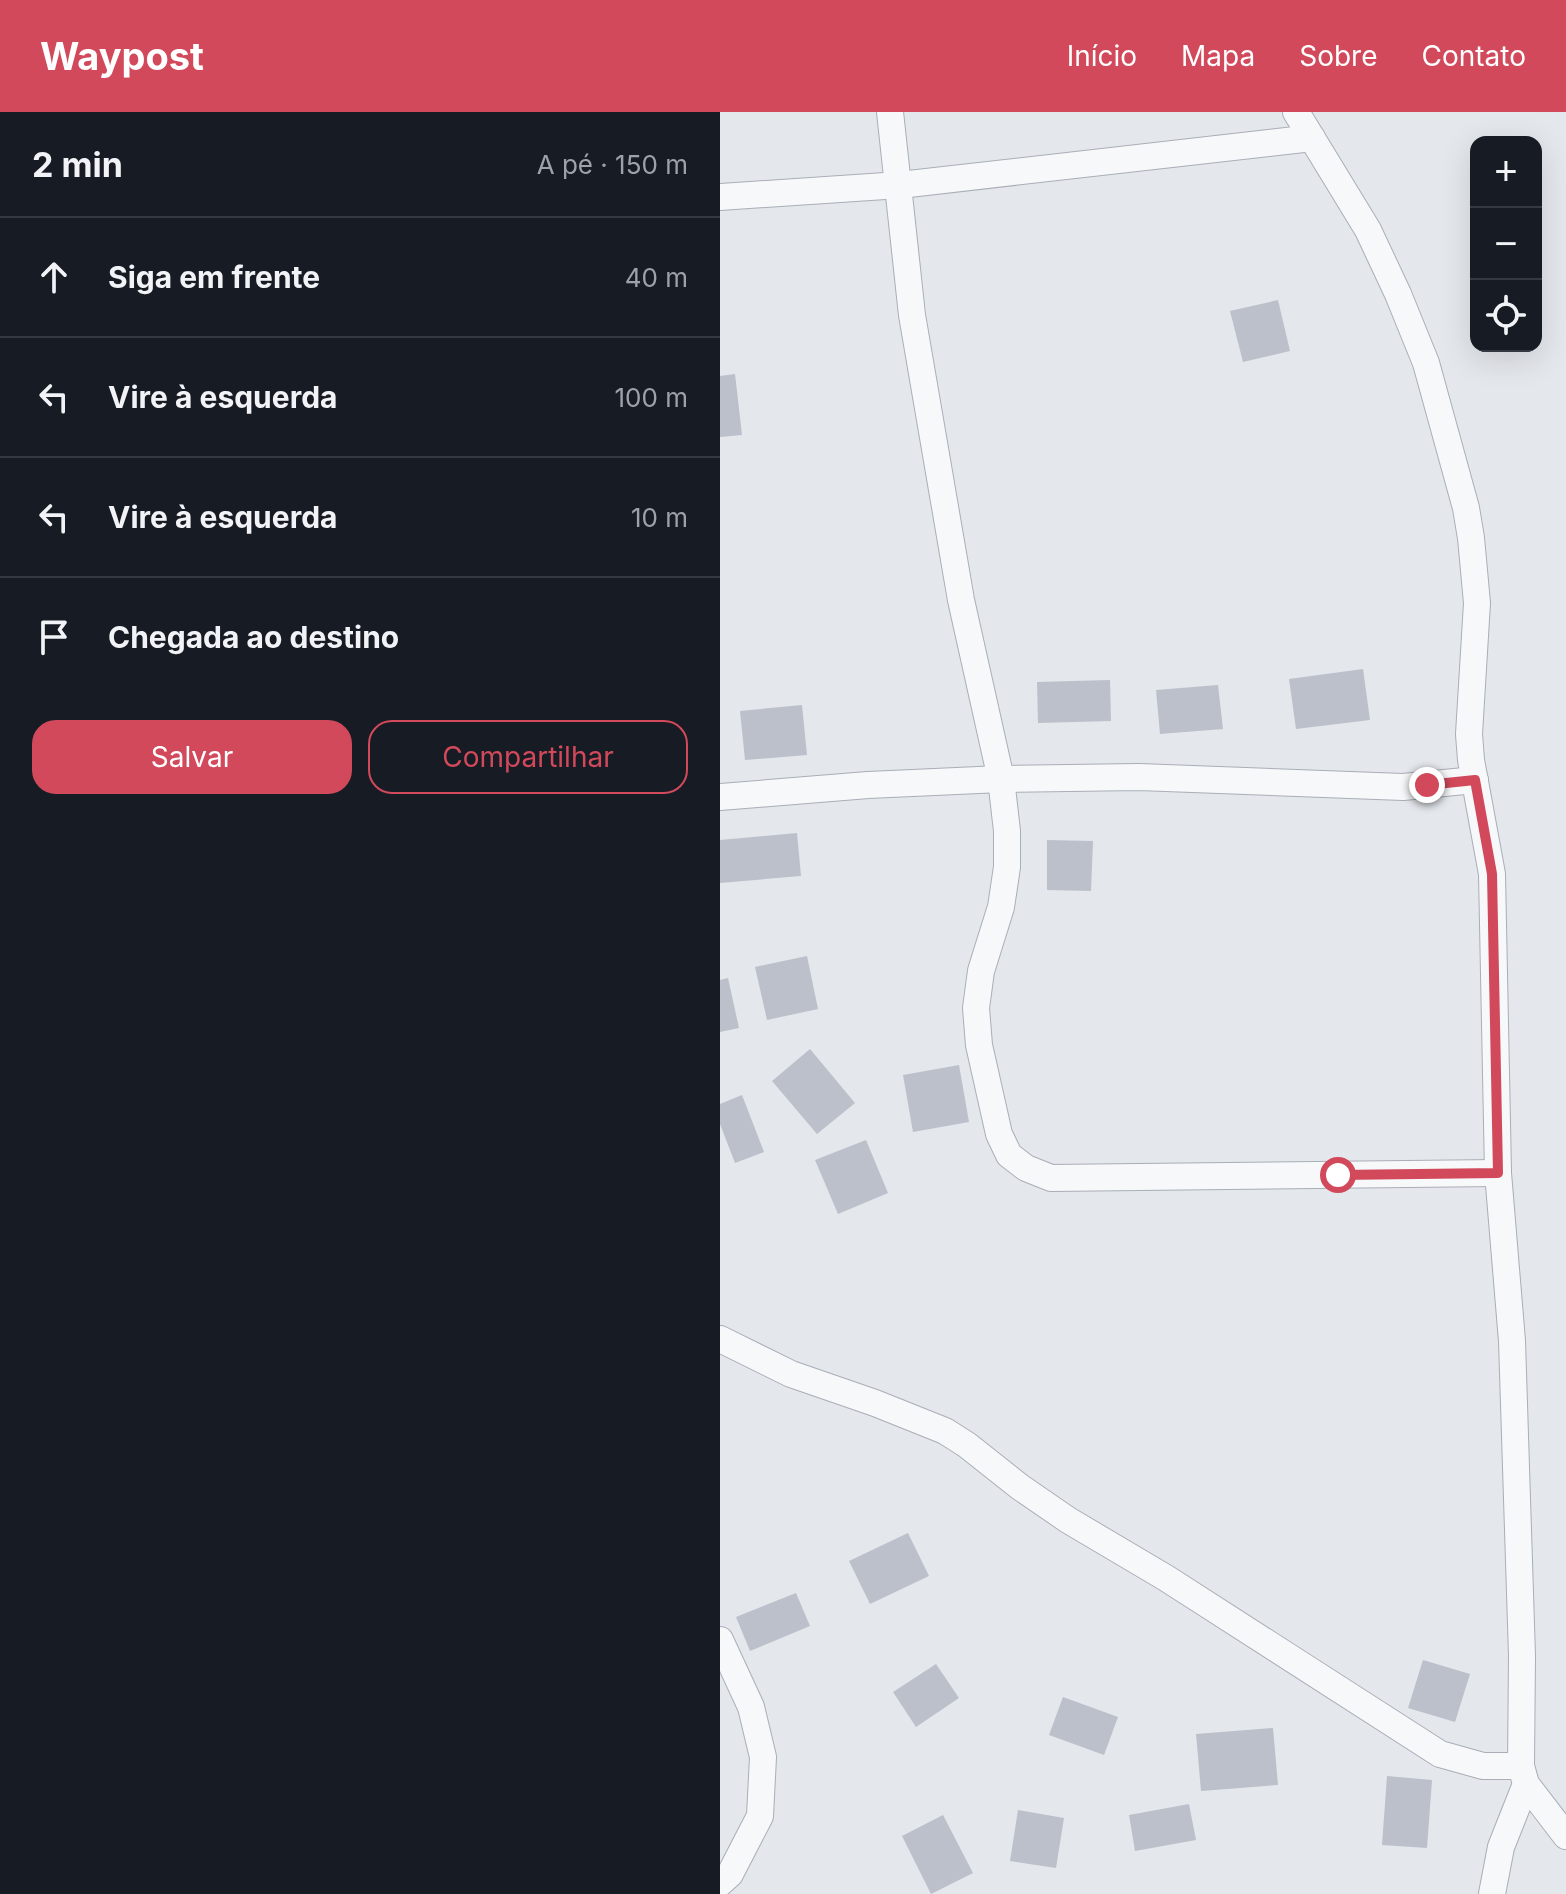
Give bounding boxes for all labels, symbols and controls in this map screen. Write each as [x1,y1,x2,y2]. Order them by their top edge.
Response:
text: Waypost [40,33,204,79]
text: Início [1067,39,1137,73]
text: Mapa [1181,39,1255,73]
text: Sobre [1299,39,1378,73]
text: Contato [1422,39,1526,73]
map controls [1470,136,1542,352]
button: + [1470,136,1542,208]
text: 2 min [32,144,123,185]
text: A pé · 150 m [537,149,688,180]
button: − [1470,208,1542,280]
icon: ahead [32,255,76,299]
text: Siga em frente [108,259,320,295]
text: 40 m [625,262,688,293]
button: locate [1470,280,1542,352]
icon: left [32,375,76,419]
text: Vire à esquerda [108,379,337,415]
text: 100 m [615,382,688,413]
icon: left [32,495,76,539]
text: Vire à esquerda [108,499,337,535]
text: 10 m [631,502,688,533]
icon: arrive [32,615,76,659]
text: Chegada ao destino [108,619,399,655]
button: Salvar [32,720,352,794]
button: Compartilhar [368,720,688,794]
route end [1409,767,1445,803]
route start [1320,1157,1356,1193]

